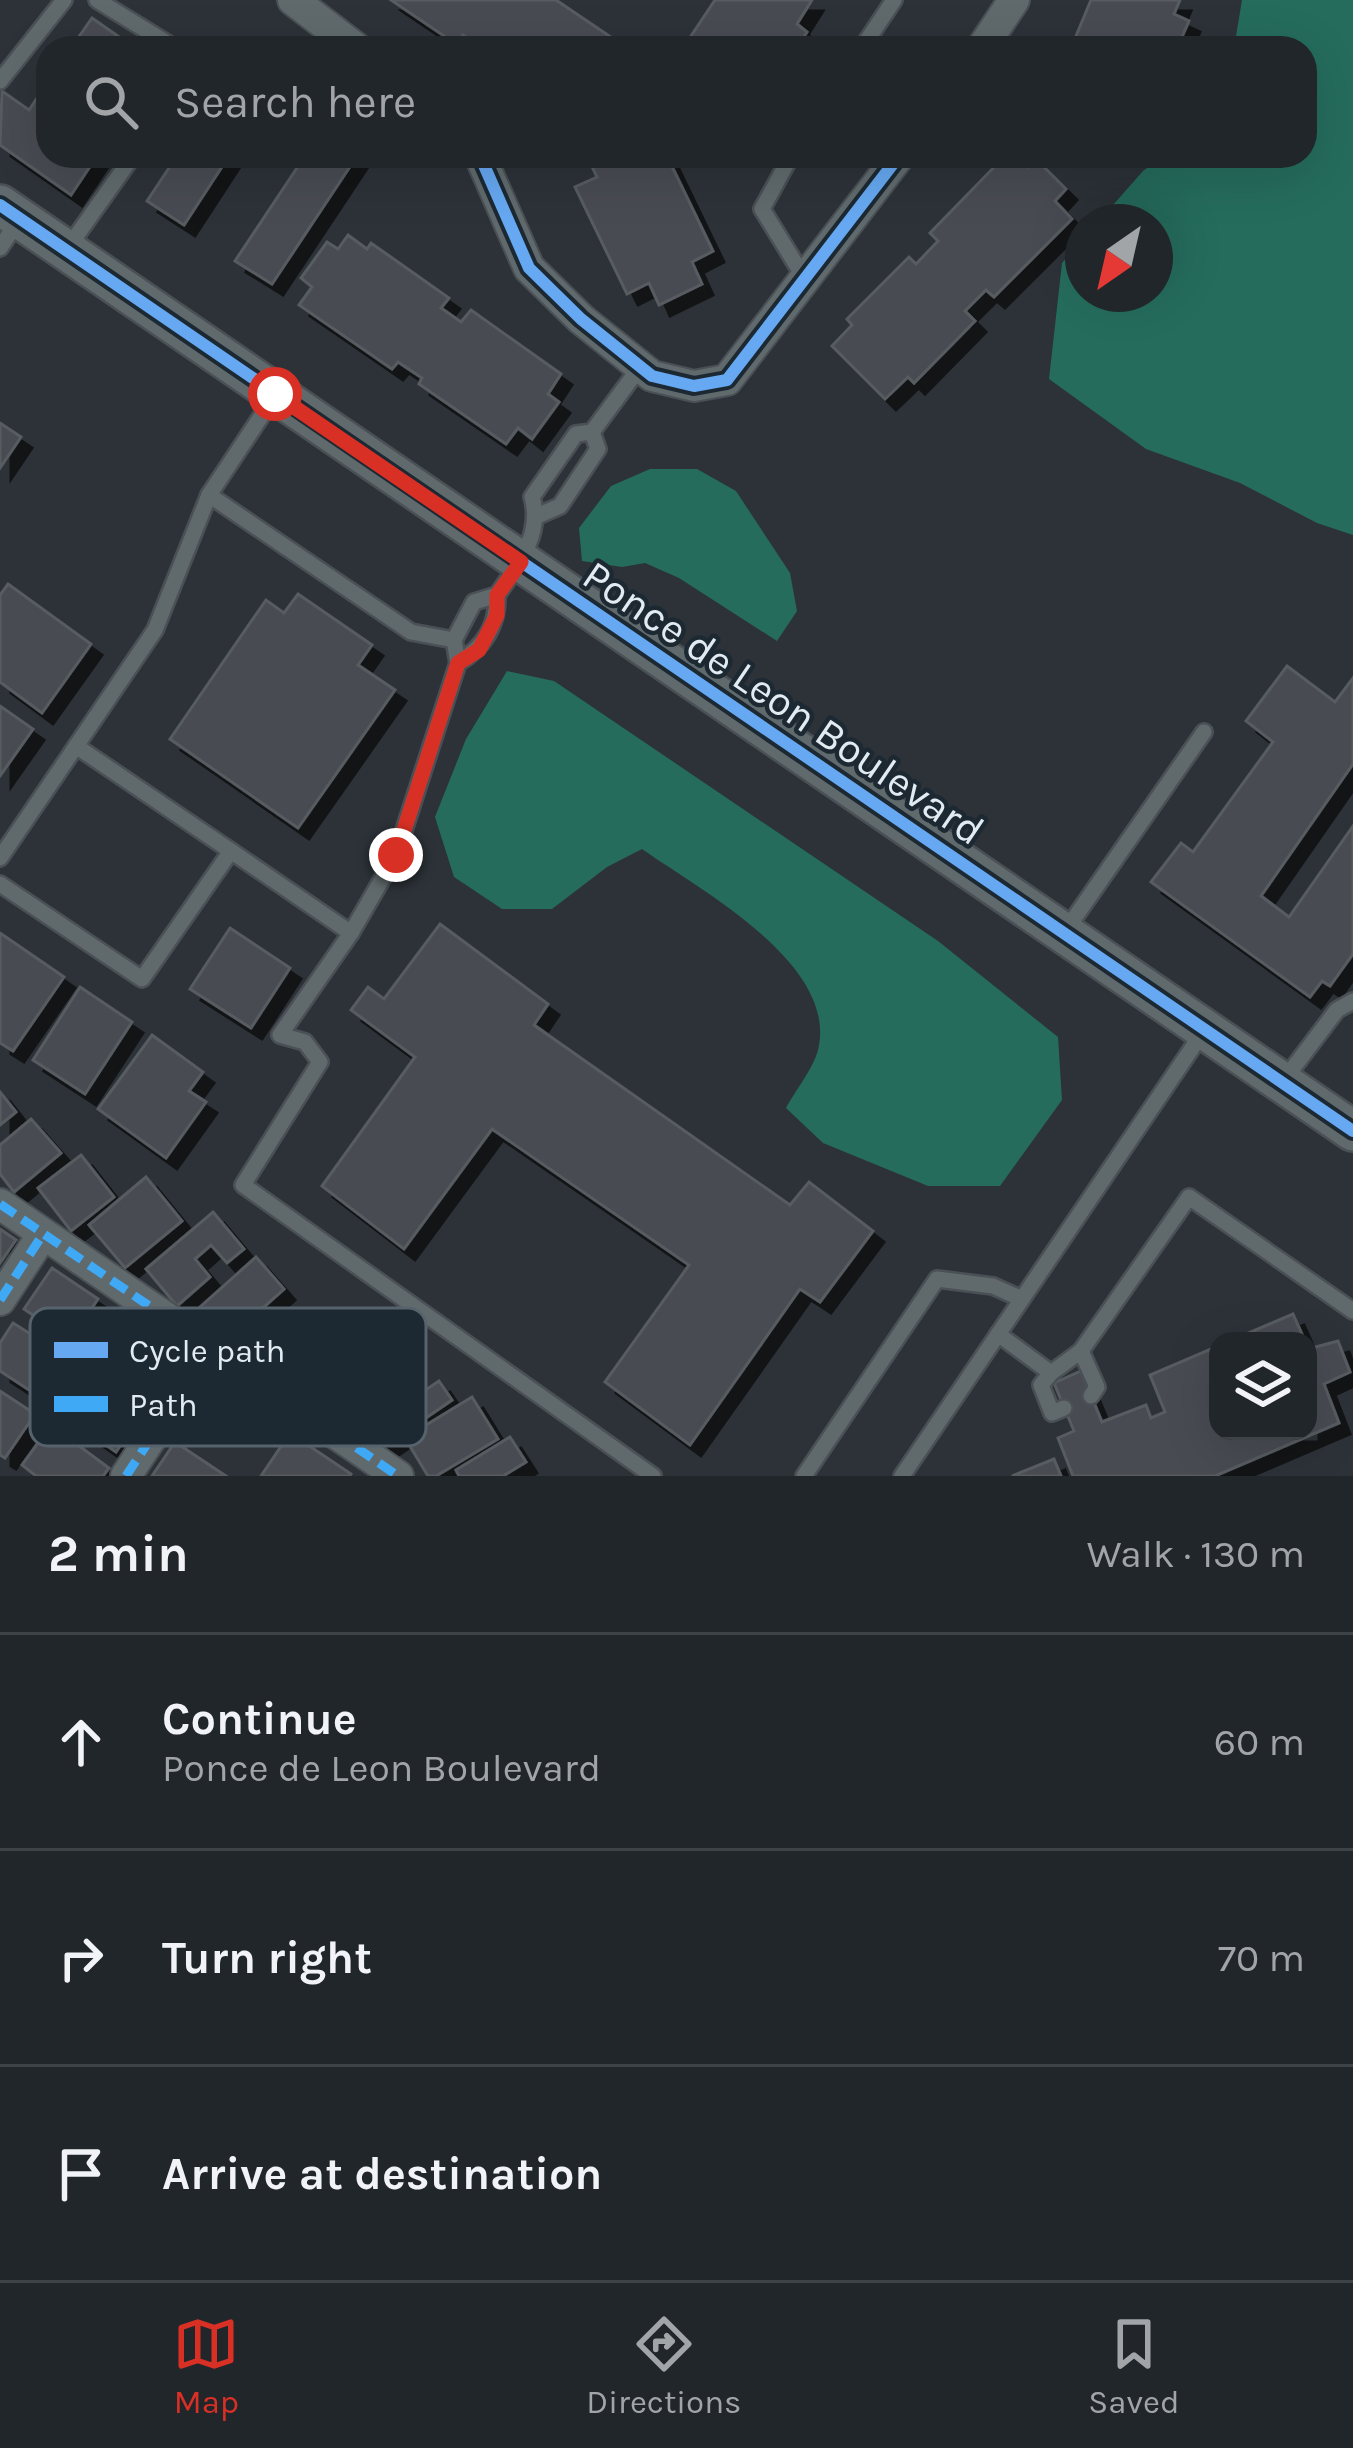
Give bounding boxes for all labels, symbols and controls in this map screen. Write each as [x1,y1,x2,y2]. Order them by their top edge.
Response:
search box [36,36,1317,168]
icon: search [78,69,144,135]
text: Search here [174,76,416,128]
north arrow [1065,204,1173,312]
route start [248,367,302,421]
street label: Ponce de Leon Boulevard [573,550,993,856]
route end [369,828,423,882]
legend [30,1308,426,1446]
text: Cycle path [129,1332,285,1370]
map controls [1209,1332,1317,1440]
button: layers [1209,1332,1317,1440]
text: Path [129,1386,198,1424]
text: 2 min [48,1524,189,1584]
text: Walk · 130 m [1087,1531,1305,1577]
text: Continue [162,1693,357,1745]
icon: ahead [48,1709,114,1775]
text: 60 m [1214,1719,1305,1765]
text: Ponce de Leon Boulevard [162,1745,601,1791]
icon: right [48,1925,114,1991]
text: Turn right [162,1932,372,1984]
text: 70 m [1218,1935,1305,1981]
icon: arrive [48,2141,114,2207]
text: Arrive at destination [162,2148,602,2200]
tab: Map [173,2311,239,2421]
tab: Directions [586,2311,741,2421]
tab: Saved [1088,2311,1180,2421]

